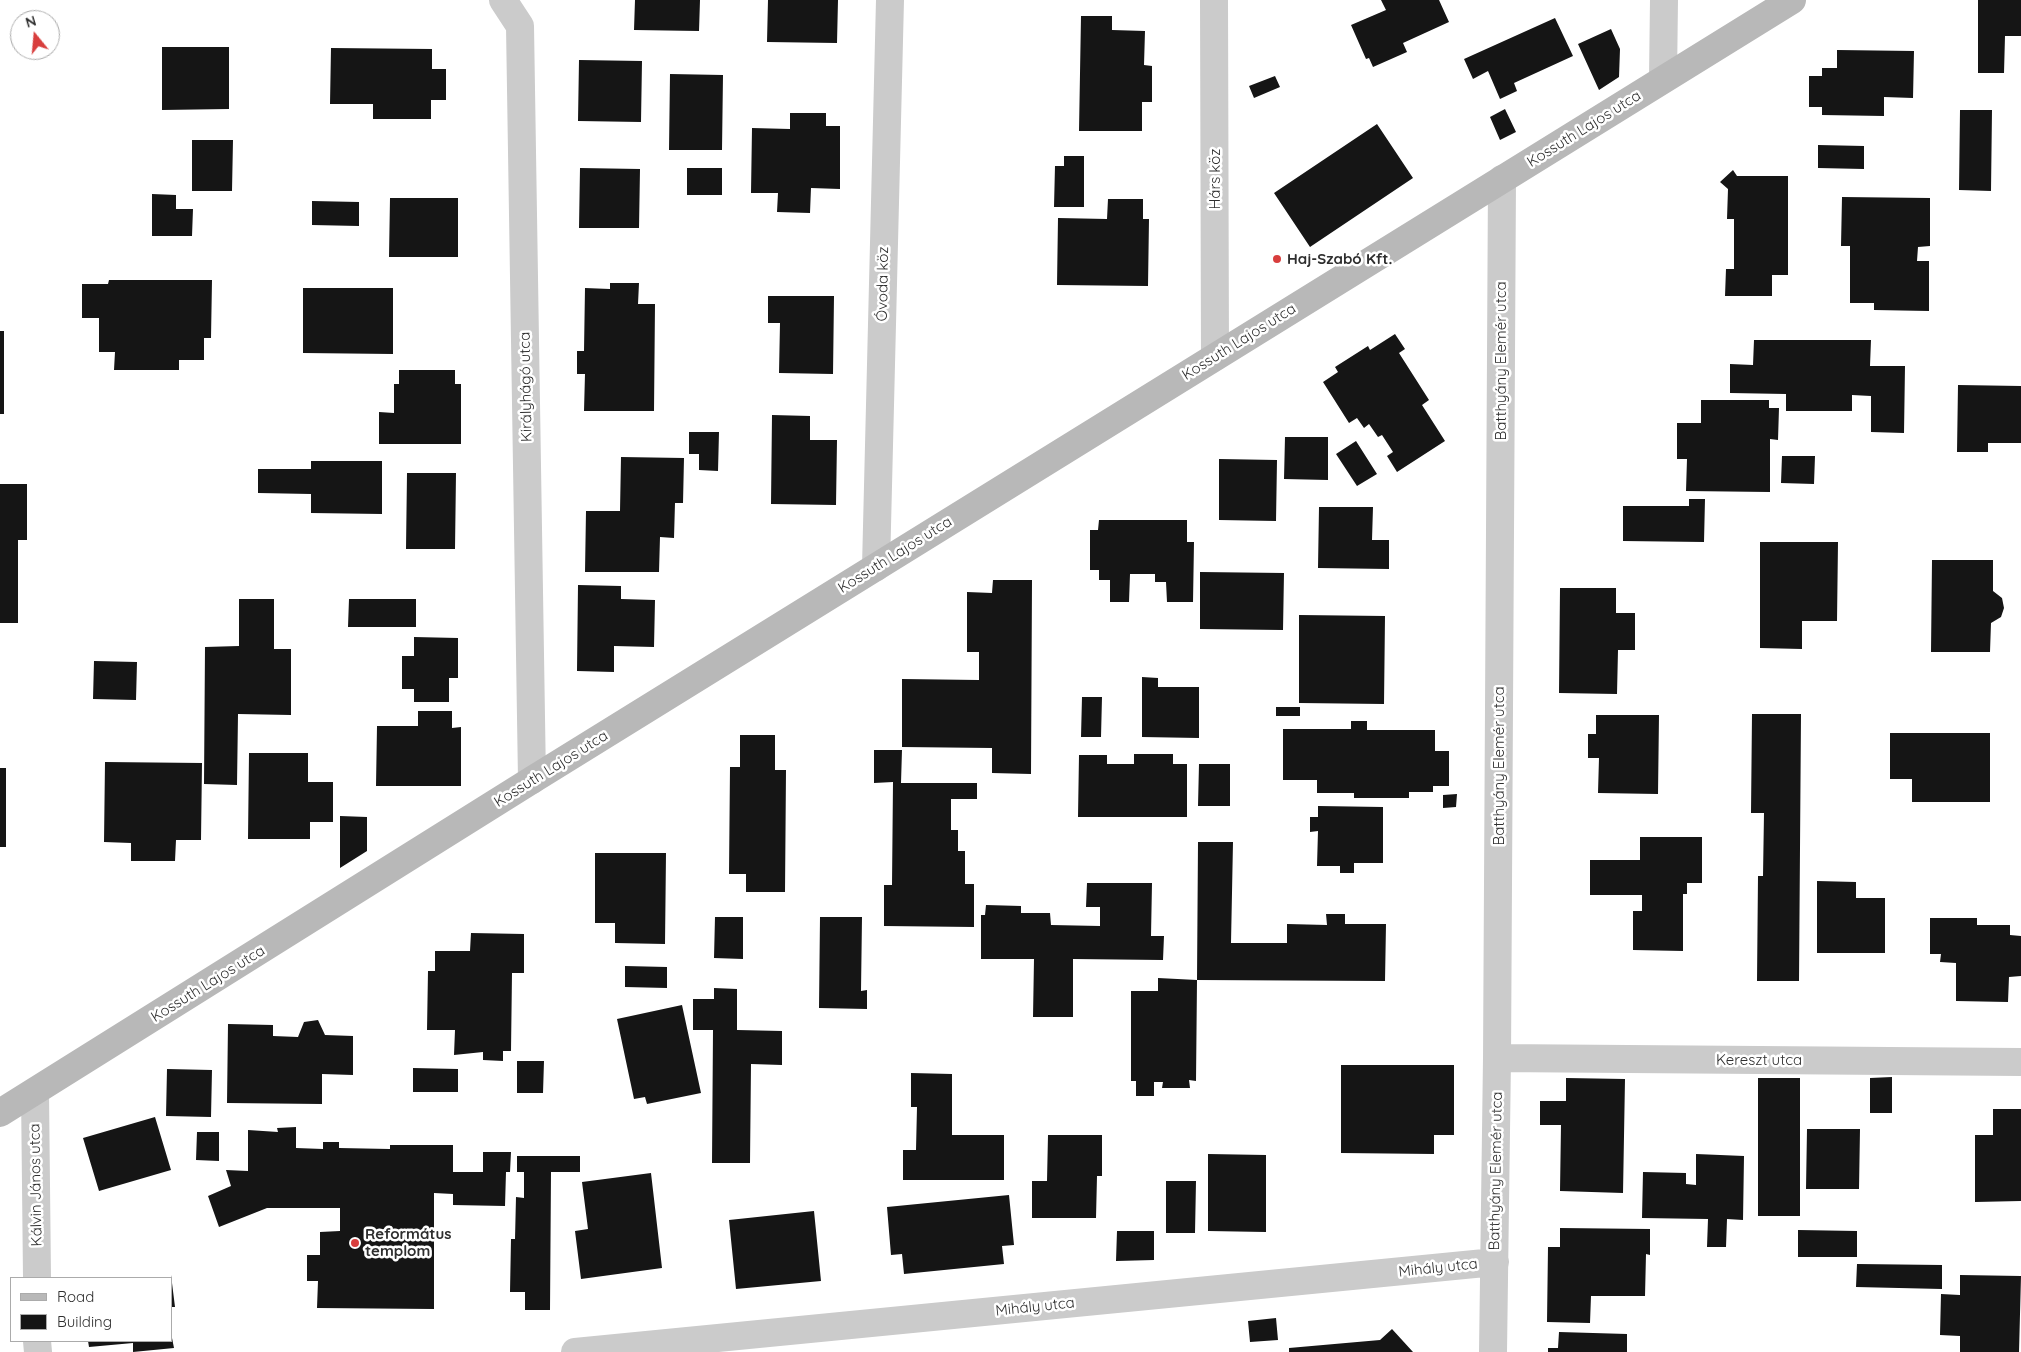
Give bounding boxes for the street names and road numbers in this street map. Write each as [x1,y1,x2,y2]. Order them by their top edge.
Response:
street label: Kossuth Lajos utca [1524,87,1644,171]
street label: Hárs köz [1206,149,1224,209]
street label: Óvoda köz [873,246,893,322]
street label: Batthyány Elemér utca [1492,281,1510,441]
street label: Kossuth Lajos utca [1179,300,1299,384]
street label: Királyhágó utca [516,332,536,442]
street label: Kossuth Lajos utca [835,513,955,597]
street label: Batthyány Elemér utca [1490,686,1508,846]
street label: Kossuth Lajos utca [491,727,611,811]
street label: Kossuth Lajos utca [148,942,268,1026]
street label: Kereszt utca [1716,1051,1802,1069]
street label: Batthyány Elemér utca [1486,1091,1506,1251]
street label: Kálvin János utca [26,1123,46,1247]
street label: Mihály utca [1398,1255,1478,1281]
street label: Mihály utca [995,1294,1075,1320]

